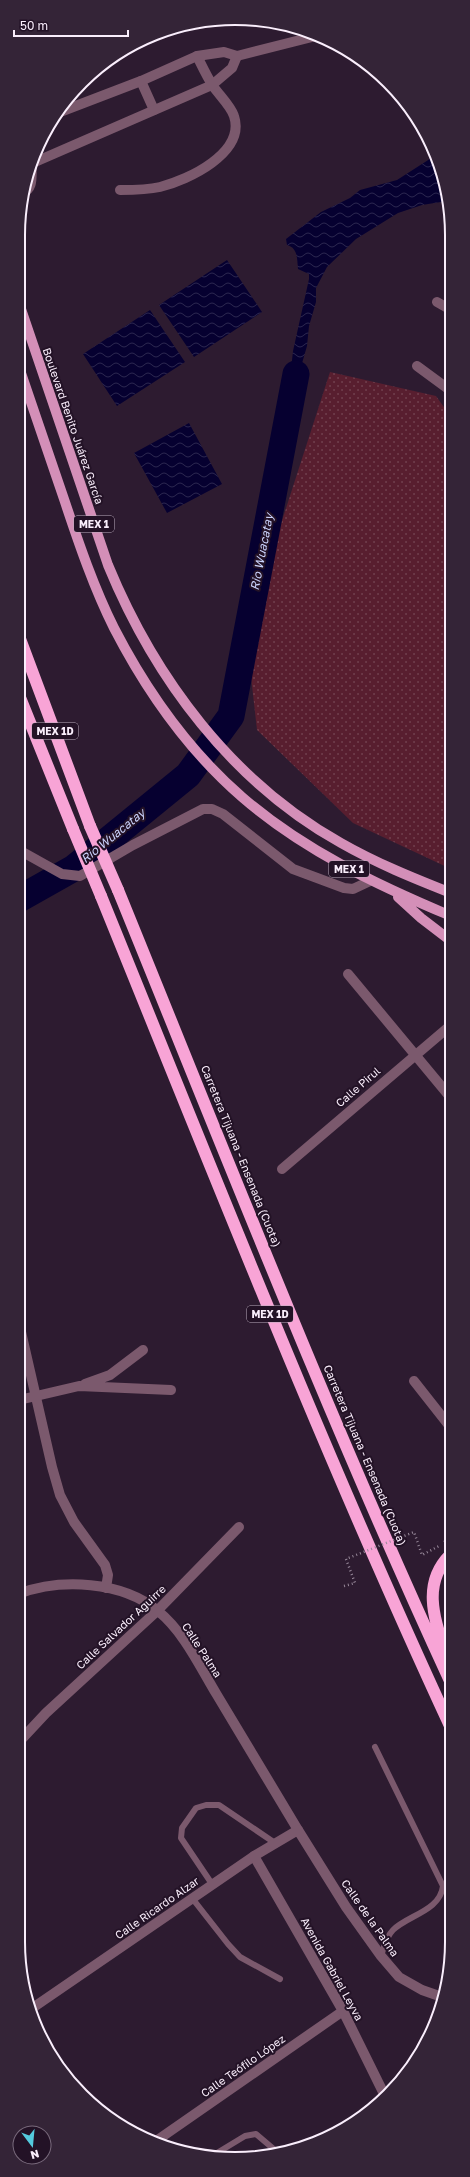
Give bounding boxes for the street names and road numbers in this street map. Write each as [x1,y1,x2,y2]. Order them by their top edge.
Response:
street label: Boulevard Benito Juárez García [41,346,106,506]
road number: MEX 1 [74,516,114,532]
road number: MEX 1D [32,723,78,739]
road number: MEX 1 [329,861,369,877]
street label: Carretera Tijuana - Ensenada (Cuota) [199,1063,284,1249]
street label: Calle Pirul [333,1064,383,1109]
road number: MEX 1D [247,1306,293,1322]
street label: Carretera Tijuana - Ensenada (Cuota) [321,1363,410,1547]
street label: Calle Salvador Aguirre [73,1582,168,1671]
street label: Calle Palma [180,1620,225,1679]
street label: Calle Ricardo Alzar [112,1873,202,1941]
street label: Calle de la Palma [339,1877,402,1959]
street label: Avenida Gabriel Leyva [299,1915,366,2023]
street label: Calle Teófilo López [198,2031,288,2100]

